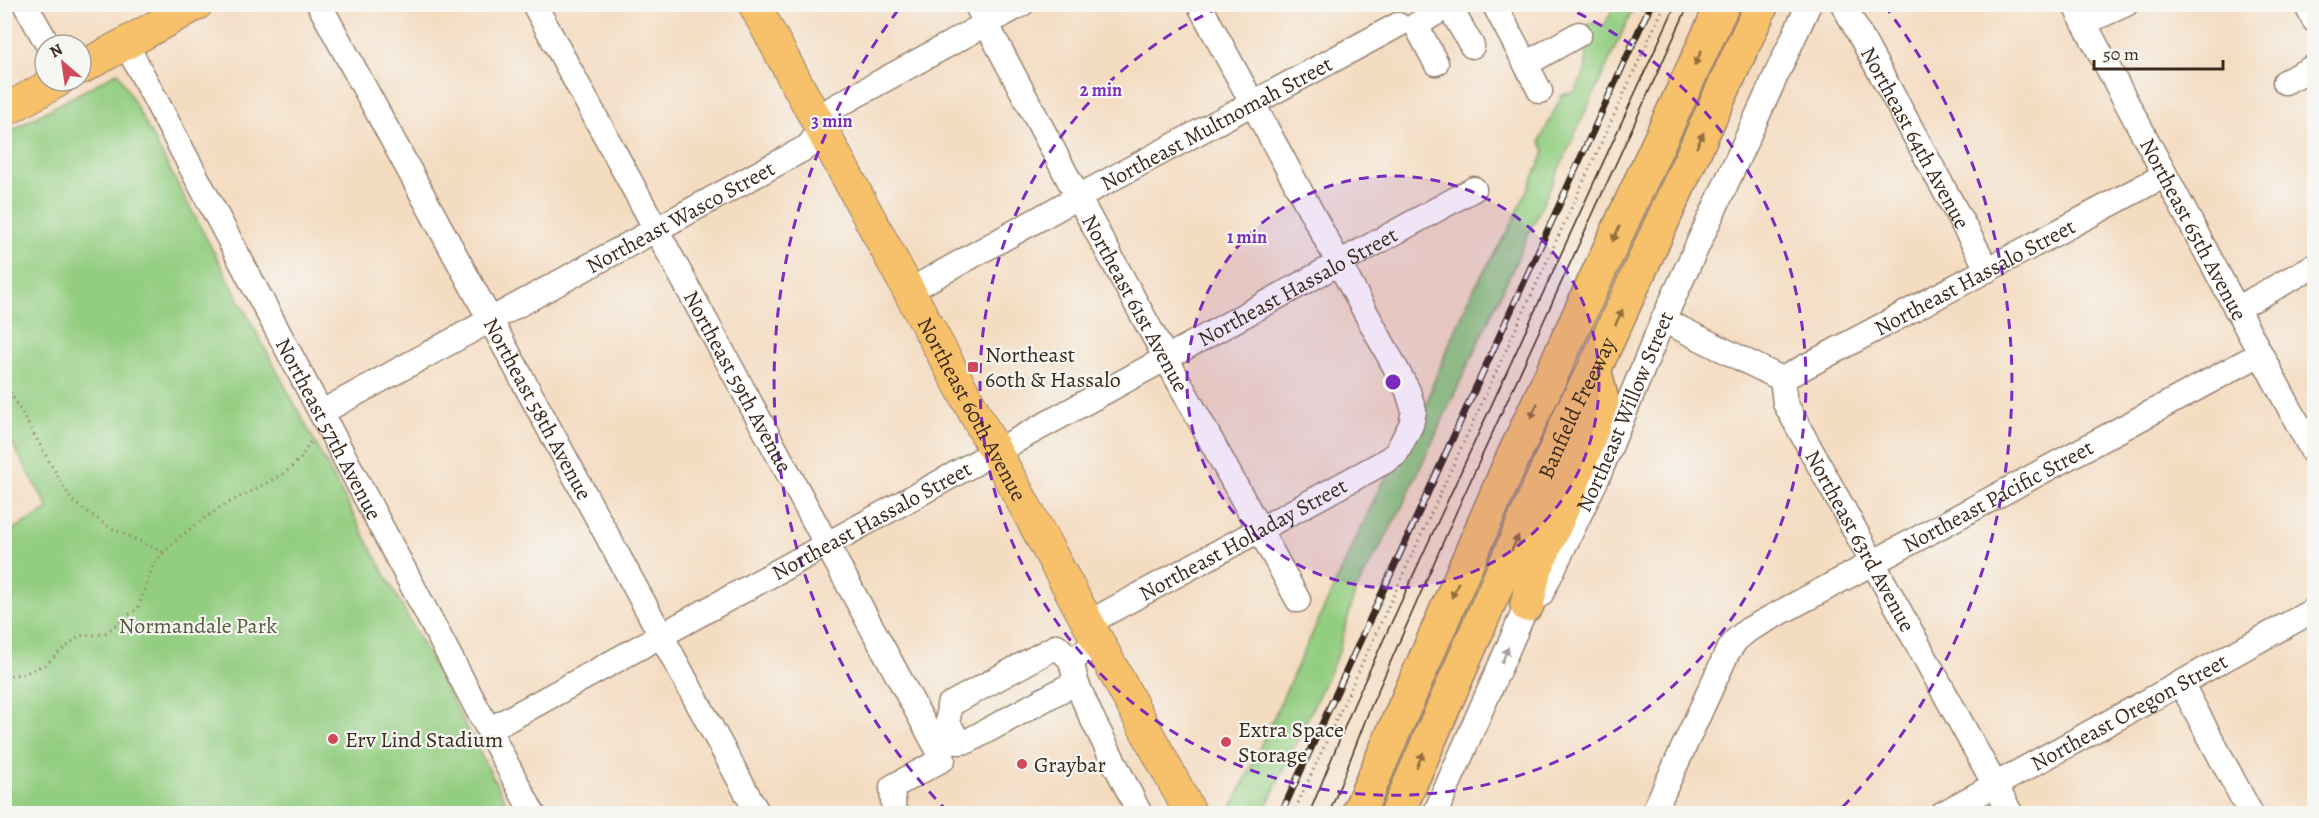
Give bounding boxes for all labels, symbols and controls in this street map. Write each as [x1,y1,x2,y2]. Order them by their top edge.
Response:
north arrow [33,33,93,93]
scale bar [2094,33,2223,71]
text: N [46,38,67,63]
street label: Northeast 64th Avenue [1853,41,1977,234]
text: 50 m [2103,42,2139,66]
street label: Northeast Multnomah Street [1095,49,1338,198]
one-way arrow [1694,49,1703,66]
text: 2 min [1080,78,1122,102]
text: 3 min [811,109,853,133]
one-way arrow [1696,131,1705,148]
street label: Northeast 65th Avenue [2132,133,2254,326]
street label: Northeast Wasco Street [581,154,780,281]
street label: Northeast 61st Avenue [1074,209,1196,398]
street label: Northeast Hassalo Street [1869,212,2081,343]
street label: Northeast Hassalo Street [1192,220,1403,354]
text: 1 min [1227,225,1267,249]
one-way arrow [1612,226,1621,243]
street label: Northeast 59th Avenue [676,285,799,478]
street label: Northeast Willow Street [1569,306,1681,517]
one-way arrow [1614,307,1624,325]
street label: Northeast 58th Avenue [476,312,599,506]
street label: Northeast 60th Avenue [910,312,1033,507]
street label: Banfield Freeway [1531,332,1623,484]
street label: Northeast 57th Avenue [268,333,389,525]
place label: Northeast 60th & Hassalo [985,340,1121,395]
marker: Northeast 60th & Hassalo [966,360,980,374]
centre of rings [1383,372,1403,392]
one-way arrow [1529,403,1539,421]
street label: Northeast Pacific Street [1897,433,2099,560]
street label: Northeast 63rd Avenue [1798,445,1922,638]
street label: Northeast Hassalo Street [766,454,977,588]
street label: Northeast Holladay Street [1134,471,1352,609]
one-way arrow [1510,533,1520,551]
one-way arrow [1450,581,1459,598]
park label: Normandale Park [119,611,277,641]
one-way arrow [1500,646,1510,664]
street label: Northeast Oregon Street [2026,646,2233,779]
place label: Extra Space Storage [1238,715,1344,770]
place label: Erv Lind Stadium [345,725,503,755]
marker: Erv Lind Stadium [326,732,340,746]
marker: Extra Space Storage [1219,735,1233,749]
place label: Graybar [1034,750,1106,780]
one-way arrow [1416,751,1425,769]
marker: Graybar [1015,757,1029,771]

